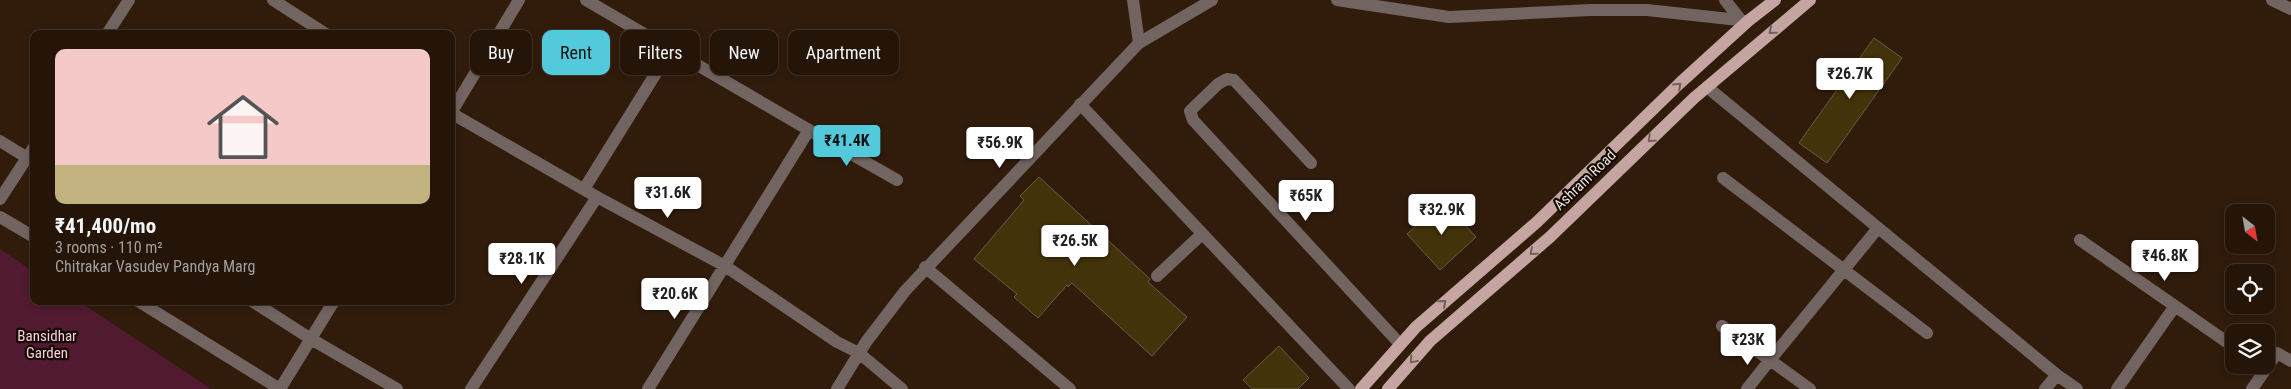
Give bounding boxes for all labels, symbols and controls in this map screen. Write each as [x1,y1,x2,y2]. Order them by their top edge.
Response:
one-way arrow [1769,26,1778,35]
chip: Buy [470,30,532,75]
chip: Rent [542,30,610,75]
chip: Filters [620,30,700,75]
chip: New [710,30,778,75]
chip: Apartment [788,30,899,75]
pin: ₹26.7K [1809,58,1891,100]
text: ₹26.7K [1827,64,1873,83]
icon: home [198,82,288,172]
one-way arrow [1672,83,1681,92]
pin: ₹41.4K [806,124,888,167]
pin: ₹56.9K [959,126,1041,169]
text: ₹41.4K [824,131,870,150]
text: ₹56.9K [977,133,1023,152]
one-way arrow [1648,133,1657,142]
street label: Ashram Road [1550,146,1620,214]
pin: ₹31.6K [627,176,709,219]
pin: ₹65K [1276,180,1336,222]
text: ₹31.6K [645,183,691,202]
text: ₹65K [1290,186,1322,205]
pin: ₹32.9K [1401,194,1483,236]
text: ₹32.9K [1419,200,1465,219]
north arrow [2225,204,2275,254]
map controls [2225,204,2275,374]
text: ₹41,400/mo [55,214,156,238]
pin: ₹26.5K [1034,224,1116,267]
text: ₹26.5K [1052,231,1098,250]
text: 3 rooms · 110 m² [55,238,163,257]
pin: ₹46.8K [2124,240,2206,282]
pin: ₹28.1K [481,242,563,285]
one-way arrow [1530,246,1539,255]
text: ₹46.8K [2142,246,2188,265]
text: ₹28.1K [499,249,545,268]
text: Chitrakar Vasudev Pandya Marg [55,257,255,276]
button: locate [2225,264,2275,314]
pin: ₹20.6K [634,278,716,320]
text: ₹20.6K [652,284,698,303]
one-way arrow [1437,300,1446,309]
pin: ₹23K [1718,324,1778,366]
button: layers [2225,324,2275,374]
park label: Bansidhar Garden [17,327,77,362]
text: ₹23K [1732,330,1764,349]
one-way arrow [1410,355,1419,364]

